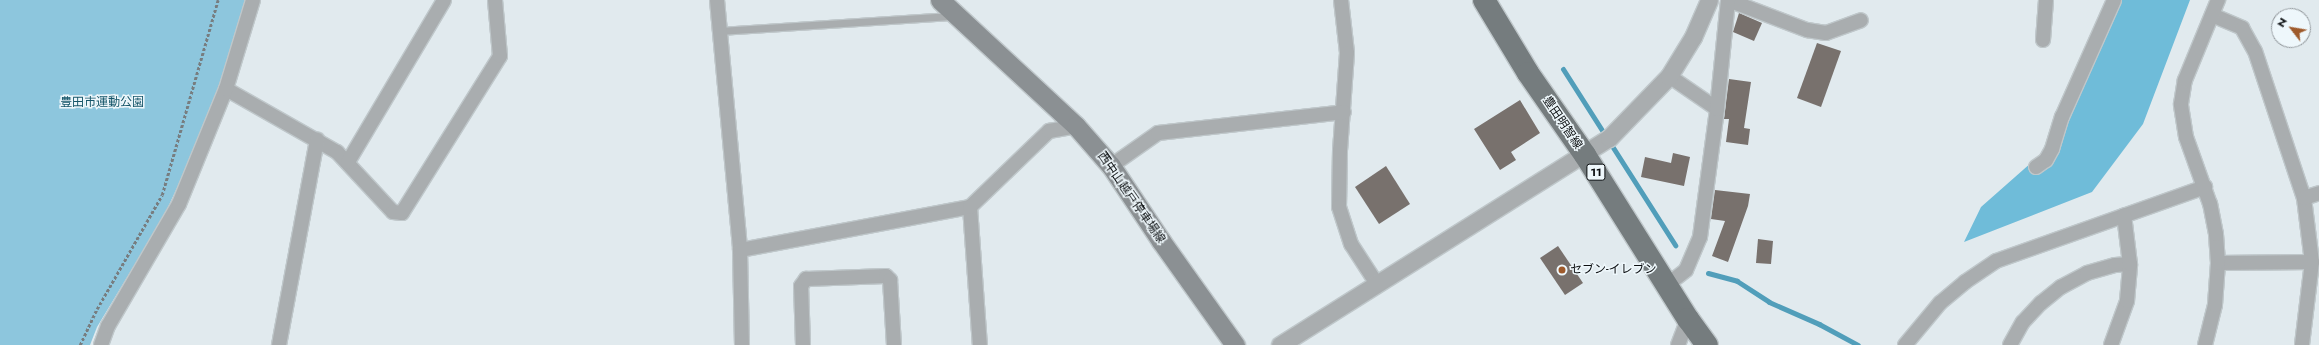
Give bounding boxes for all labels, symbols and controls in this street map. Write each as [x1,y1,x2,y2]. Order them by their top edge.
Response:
north arrow [2271,8,2311,48]
text: N [2272,14,2291,30]
street label: 豊田明智線 [1539,94,1585,152]
park label: 豊田市運動公園 [60,96,144,110]
street label: 西中山越戸停車場線 [1094,150,1168,246]
road number: 11 [1586,163,1606,181]
place label: セブン-イレブン [1570,263,1657,277]
marker: セブン-イレブン [1557,265,1567,275]

